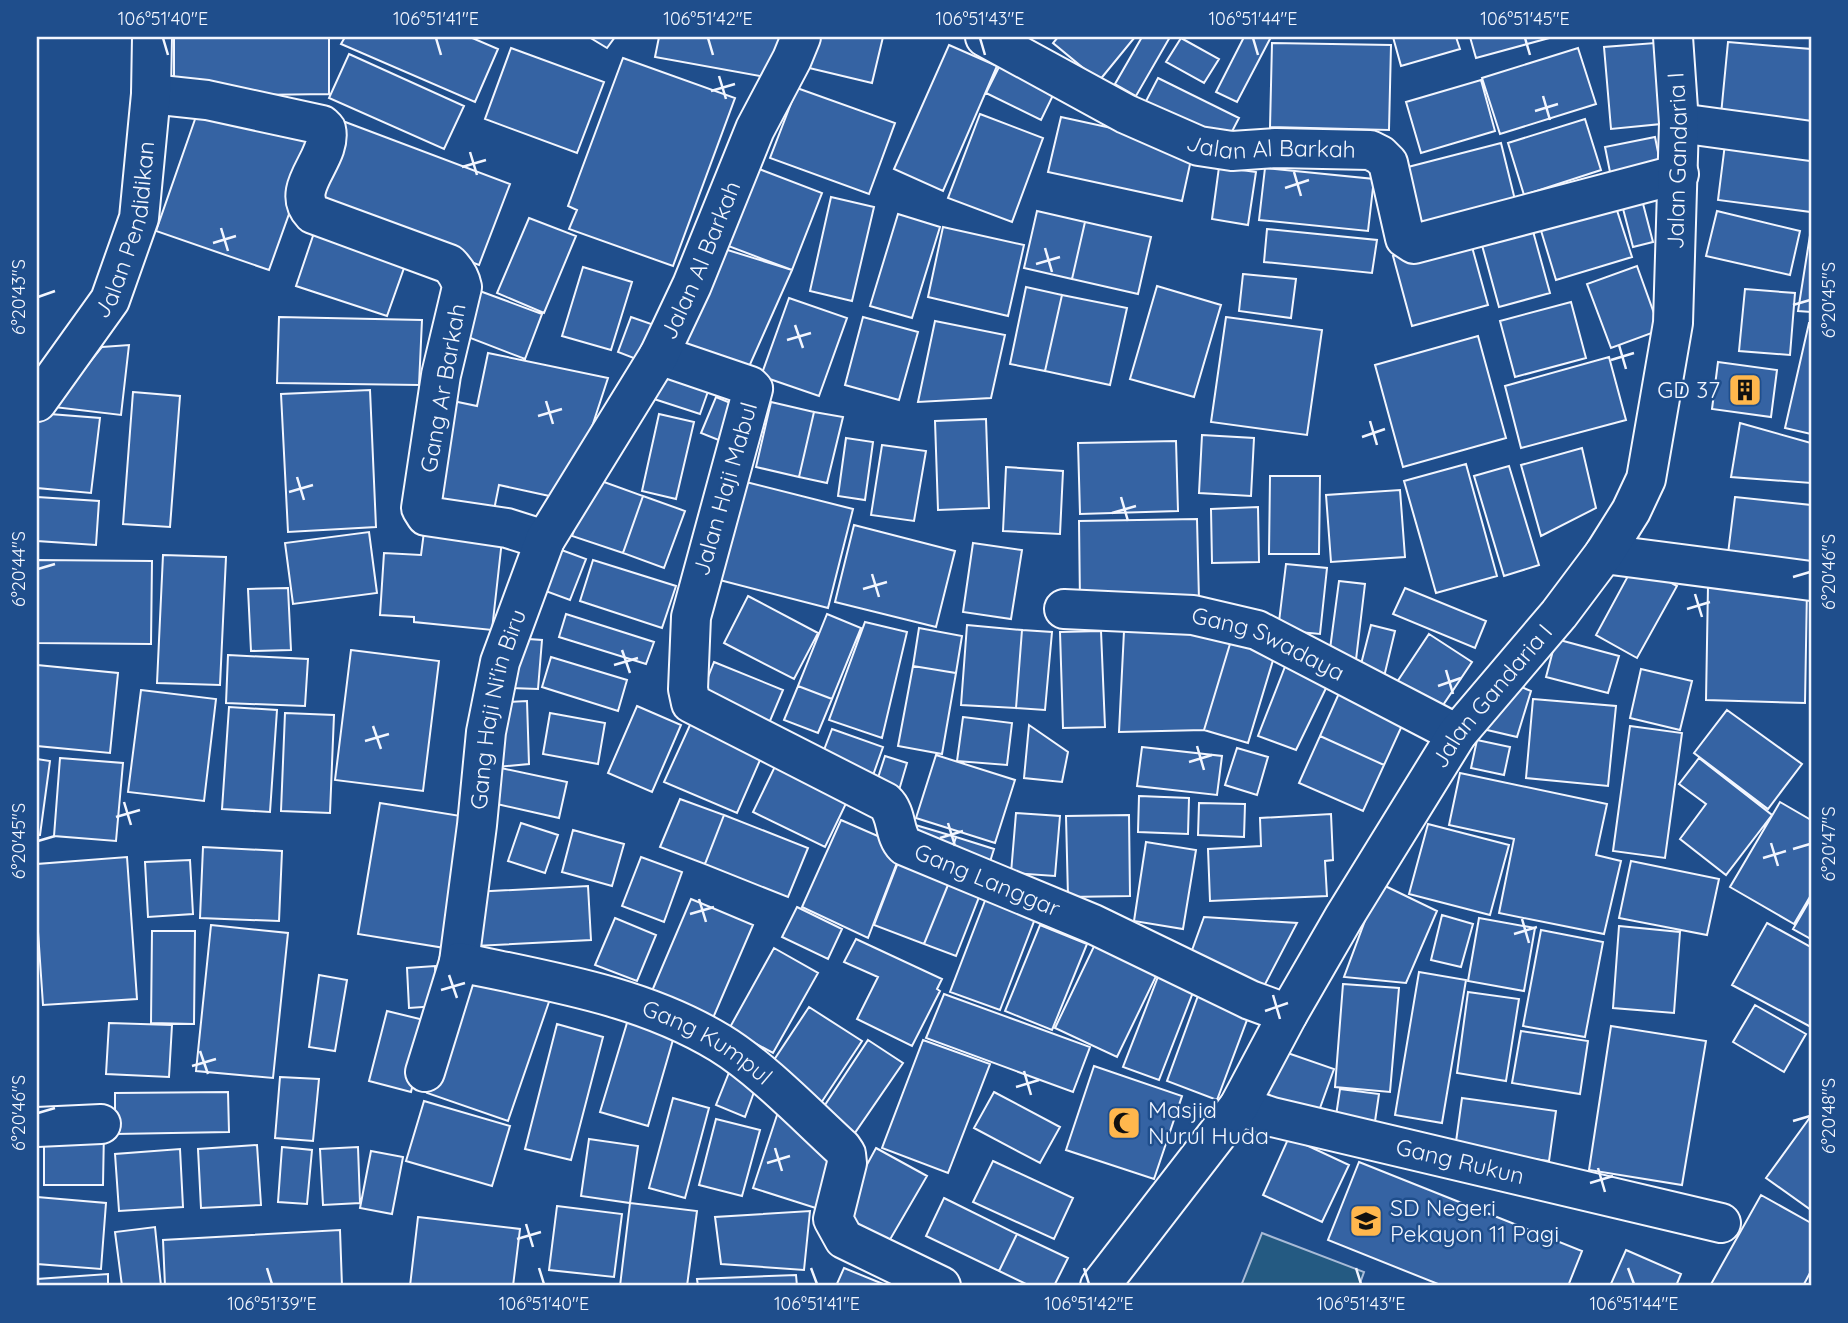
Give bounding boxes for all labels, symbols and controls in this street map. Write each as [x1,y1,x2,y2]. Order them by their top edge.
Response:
text: 106°51'40"E [118,7,208,30]
text: 106°51'41"E [393,7,479,30]
text: 106°51'42"E [663,7,753,30]
text: 106°51'43"E [935,7,1025,30]
text: 106°51'44"E [1208,7,1298,30]
text: 106°51'45"E [1480,7,1570,30]
street label: Jalan Gandaria I [1660,71,1693,250]
street label: Jalan Al Barkah [1182,127,1356,165]
street label: Jalan Pendidikan [87,140,160,324]
street label: Jalan Al Barkah [654,176,747,344]
text: 6°20'43"S [7,259,30,335]
text: 6°20'45"S [1817,262,1840,338]
street label: Gang Ar Barkah [413,301,472,475]
building icon: GD 37 [1726,371,1764,409]
place label: GD 37 [1657,375,1720,404]
street label: Jalan Haji Mabul [686,399,763,579]
text: 6°20'44"S [7,531,30,607]
text: 6°20'46"S [1817,534,1840,610]
street label: Gang Swadaya [1189,600,1350,687]
street label: Gang Haji Ni'in Biru [464,605,532,811]
street label: Jalan Gandaria I [1425,618,1558,773]
text: 6°20'45"S [7,803,30,879]
text: 6°20'47"S [1817,806,1840,882]
street label: Gang Langgar [910,837,1065,923]
street label: Gang Kumpul [638,993,778,1090]
text: 6°20'46"S [7,1075,30,1151]
text: 6°20'48"S [1817,1078,1840,1154]
place label: Masjid Nurul Huda [1148,1095,1269,1150]
mosque icon: Masjid Nurul Huda [1105,1104,1143,1142]
street label: Gang Rukun [1393,1132,1527,1190]
place label: SD Negeri Pekayon 11 Pagi [1390,1193,1559,1248]
school or university icon: SD Negeri Pekayon 11 Pagi [1347,1202,1385,1240]
text: 106°51'39"E [227,1292,317,1315]
text: 106°51'40"E [499,1292,589,1315]
text: 106°51'41"E [774,1292,860,1315]
text: 106°51'42"E [1044,1292,1134,1315]
text: 106°51'43"E [1316,1292,1406,1315]
text: 106°51'44"E [1589,1292,1679,1315]

